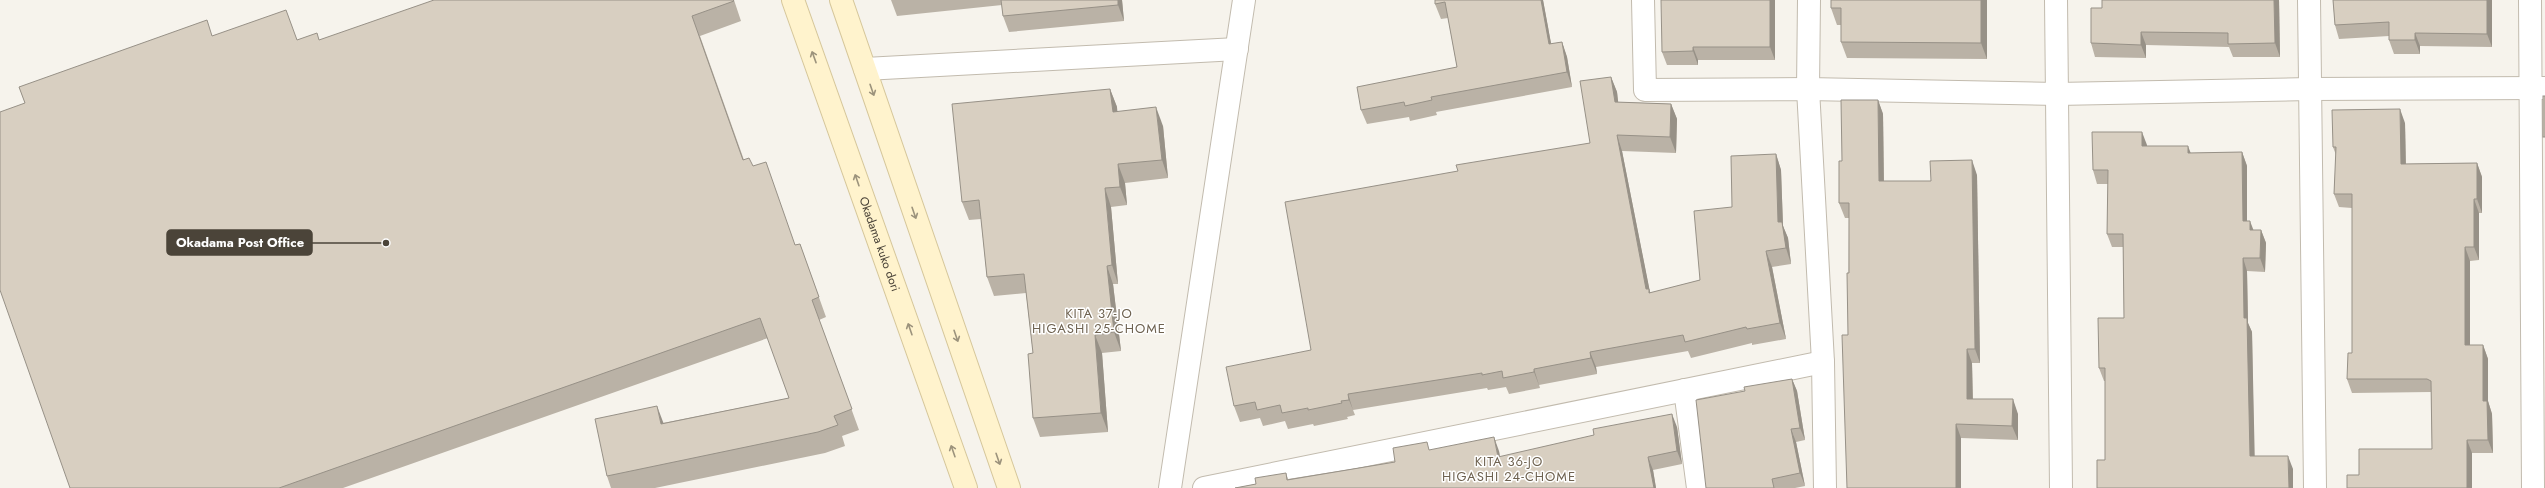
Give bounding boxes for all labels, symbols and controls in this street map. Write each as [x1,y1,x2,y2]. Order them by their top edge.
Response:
one-way arrow [809,52,817,64]
one-way arrow [869,83,876,96]
one-way arrow [853,173,860,186]
street label: Okadama kuko dori [854,194,905,294]
one-way arrow [911,206,918,219]
callout: Okadama Post Office [167,230,312,255]
text: Okadama Post Office [176,233,305,252]
district label: KITA 37-JO HIGASHI 25-CHOME [1032,304,1166,338]
one-way arrow [905,323,913,335]
one-way arrow [952,329,960,341]
one-way arrow [949,445,956,458]
one-way arrow [995,452,1003,464]
district label: KITA 36-JO HIGASHI 24-CHOME [1442,452,1576,486]

